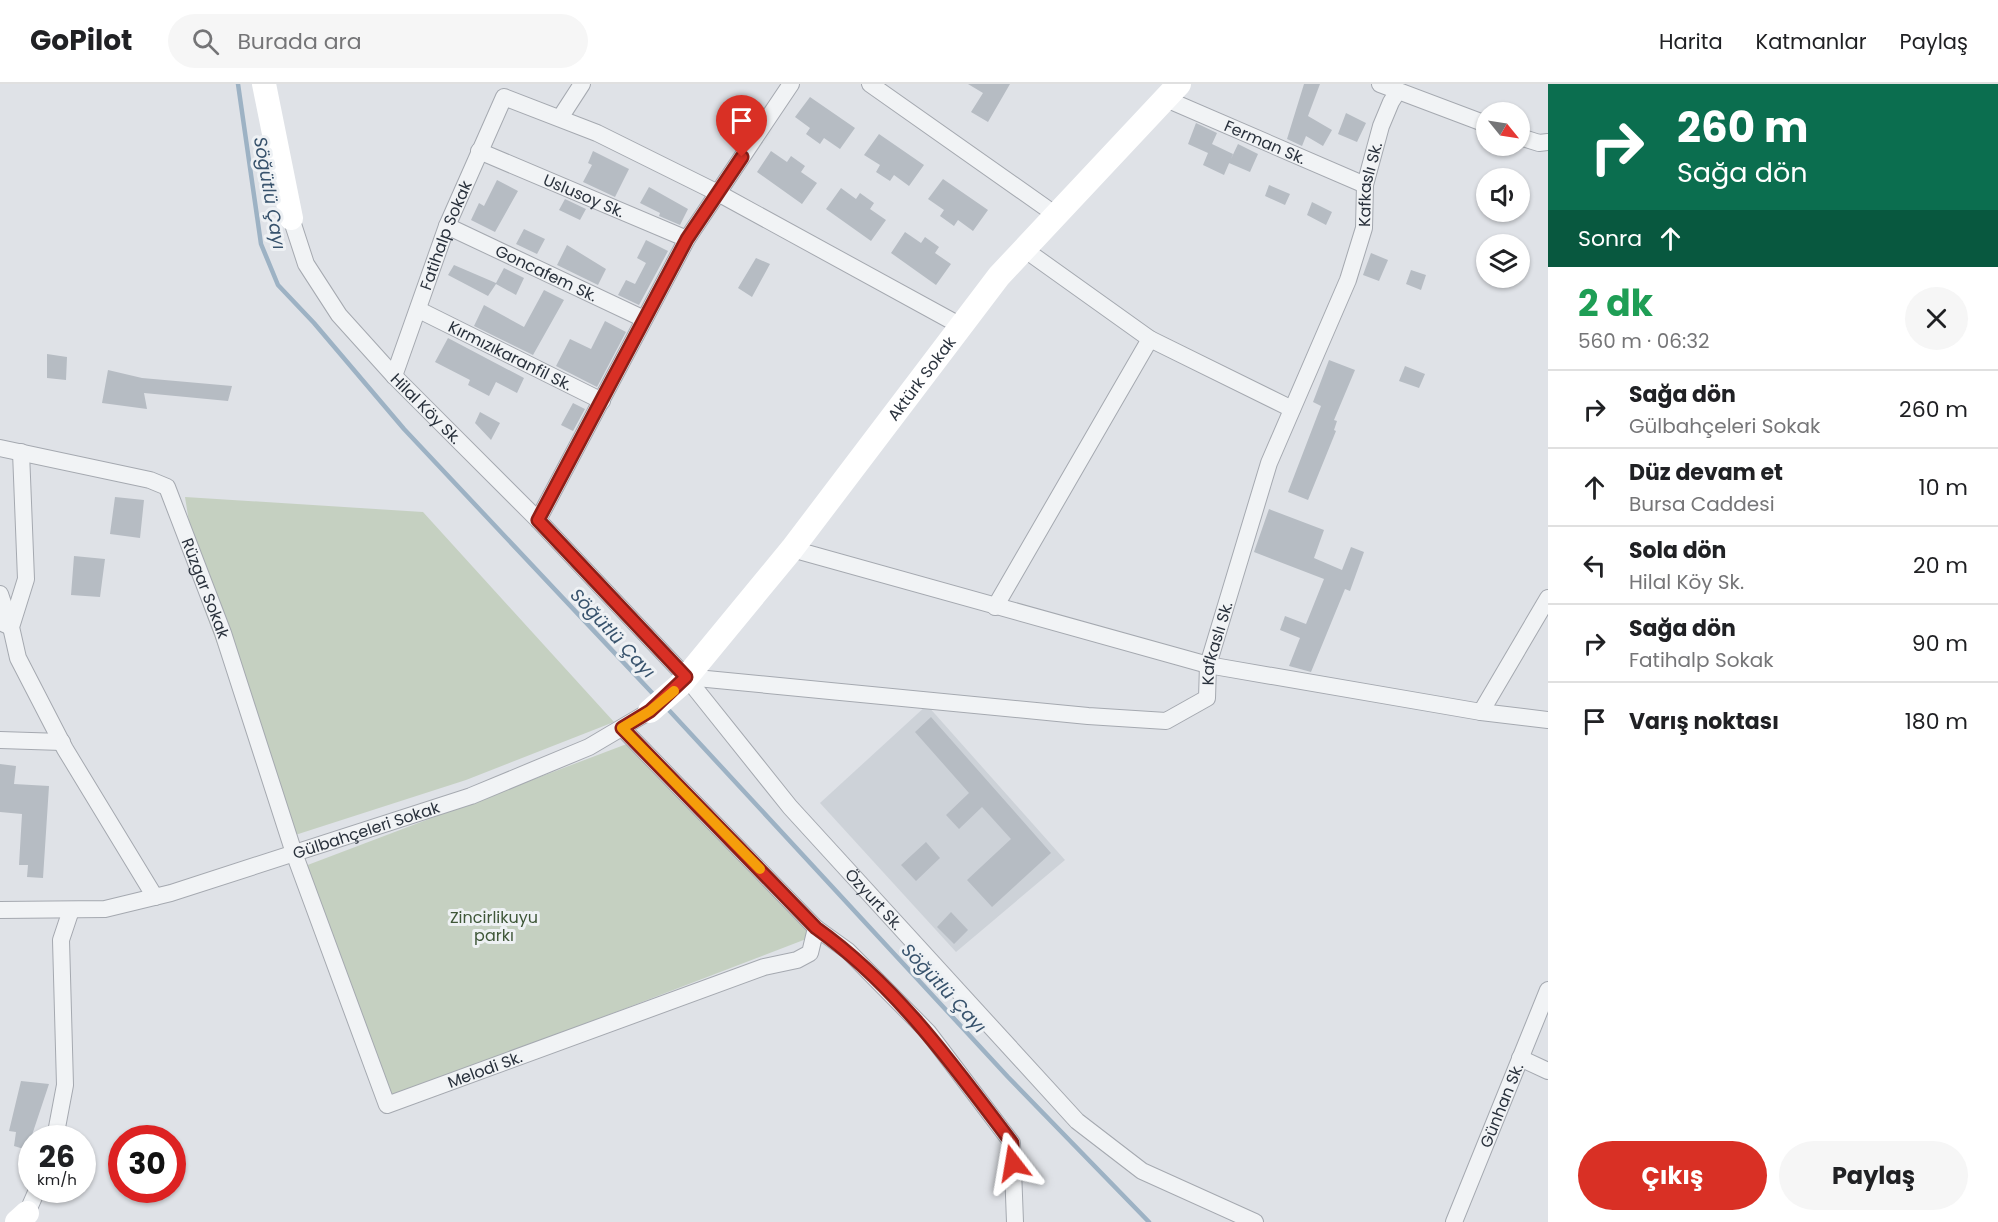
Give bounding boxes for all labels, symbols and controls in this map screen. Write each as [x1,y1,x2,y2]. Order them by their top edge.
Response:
search box [168,14,588,68]
text: GoPilot [30,21,132,60]
icon: search [189,25,222,58]
text: Burada ara [237,26,362,57]
text: Harita [1659,27,1723,56]
text: Katmanlar [1756,27,1866,56]
text: Paylaş [1899,27,1968,56]
pin [716,95,767,157]
text: 260 m [1677,98,1809,157]
north arrow [1476,102,1530,156]
map controls [1476,102,1530,288]
icon: arrive [725,104,758,137]
icon: right [1578,108,1656,186]
street label: Ferman Sk. [1221,114,1310,170]
water label: Söğütlü Çayı [248,135,292,251]
street label: Kafkaslı Sk. [1353,139,1388,227]
text: Sağa dön [1677,154,1808,191]
street label: Uslusoy Sk. [540,168,628,223]
button: sound [1476,168,1530,222]
street label: Fatihalp Sokak [414,176,478,293]
icon: ahead [1654,222,1687,255]
text: Sonra [1578,223,1642,254]
button: layers [1476,234,1530,288]
street label: Goncafem Sk. [492,239,601,307]
text: 2 dk [1578,278,1653,329]
button: close [1905,287,1968,350]
street label: Kırmızıkaranfil Sk. [444,315,576,396]
text: 560 m · 06:32 [1578,327,1709,355]
street label: Aktürk Sokak [882,331,961,425]
street label: Hilal Köy Sk. [386,368,467,449]
text: Sağa dön [1629,379,1736,410]
icon: right [1578,393,1611,426]
text: 260 m [1899,394,1968,425]
text: Gülbahçeleri Sokak [1629,412,1820,440]
text: Düz devam et [1629,457,1783,488]
icon: ahead [1578,471,1611,504]
text: 10 m [1919,472,1968,503]
text: Bursa Caddesi [1629,490,1775,518]
street label: Rüzgar Sokak [176,534,236,642]
text: Sola dön [1629,535,1726,566]
icon: left [1578,549,1611,582]
text: 20 m [1913,550,1968,581]
text: Hilal Köy Sk. [1629,568,1744,596]
water label: Söğütlü Çayı [565,583,661,683]
street label: Kafkaslı Sk. [1196,598,1238,686]
text: Sağa dön [1629,613,1736,644]
icon: right [1578,627,1611,660]
text: 90 m [1912,628,1968,659]
text: Fatihalp Sokak [1629,646,1774,674]
icon: arrive [1578,705,1611,738]
text: Varış noktası [1629,706,1779,737]
text: 180 m [1905,706,1968,737]
street label: Gülbahçeleri Sokak [290,795,443,864]
street label: Özyurt Sk. [840,863,908,935]
park label: Zincirlikuyu parkı [450,906,538,947]
water label: Söğütlü Çayı [896,938,992,1038]
street label: Melodi Sk. [444,1045,525,1093]
street label: Günhan Sk. [1474,1059,1529,1151]
speed limit sign: 30 [108,1125,186,1203]
position arrow [981,1131,1045,1195]
text: 26 [39,1135,75,1178]
button: Çıkış [1578,1141,1767,1210]
button: Paylaş [1779,1141,1968,1210]
text: km/h [37,1169,77,1190]

